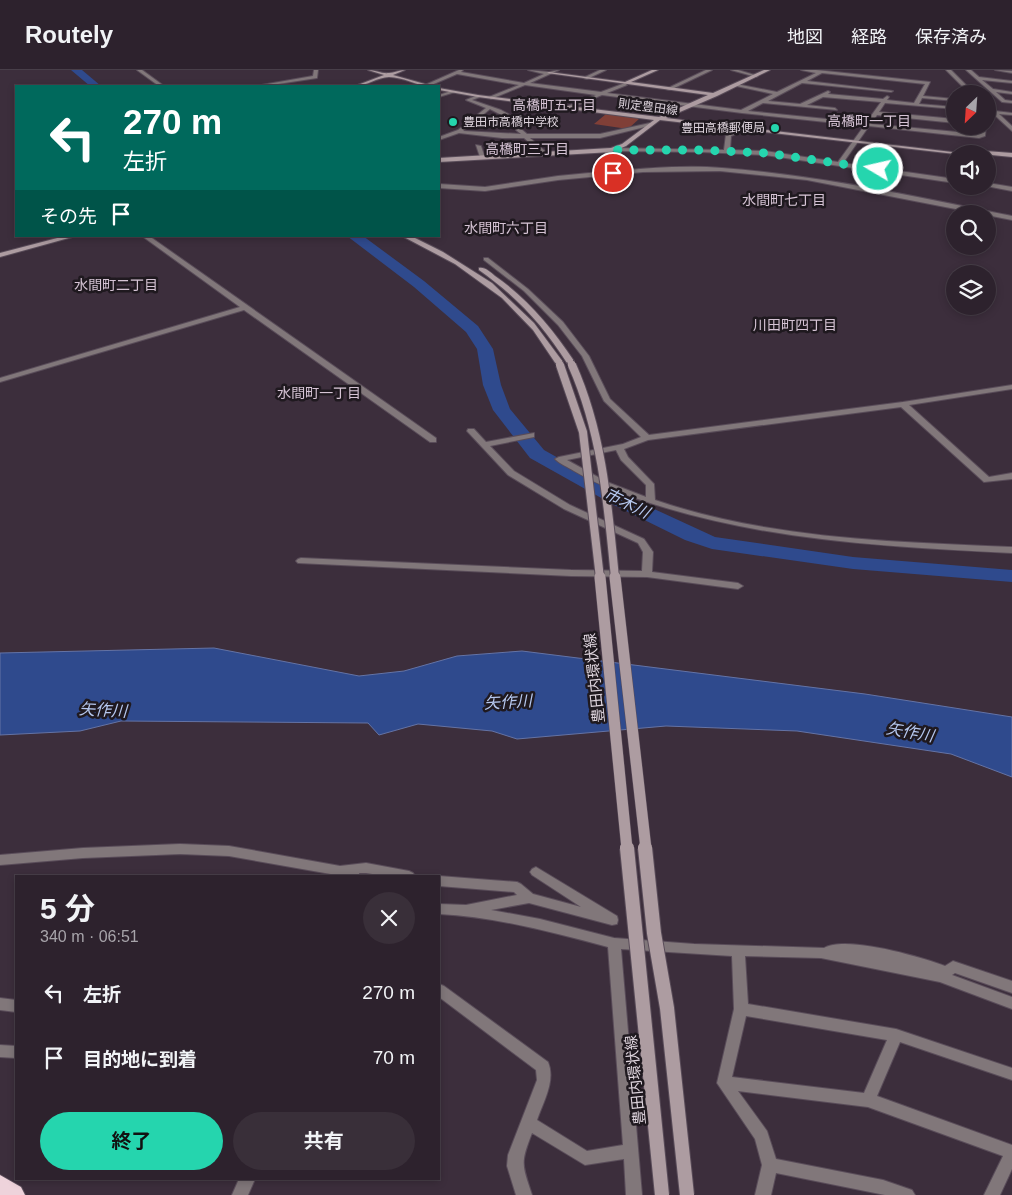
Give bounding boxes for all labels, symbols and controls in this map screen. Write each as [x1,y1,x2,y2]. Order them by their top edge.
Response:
text: Routely [25,21,113,48]
text: 地図 [787,27,823,47]
text: 経路 [851,27,887,47]
text: 保存済み [915,27,987,47]
north arrow [946,85,996,135]
map controls [946,85,996,315]
street label: 則定豊田線 [617,96,679,118]
district label: 高橋町五丁目 [512,97,596,113]
text: 270 m [123,102,222,141]
icon: left [40,105,105,170]
district label: 高橋町一丁目 [827,113,911,129]
place label: 豊田市高橋中学校 [463,115,559,129]
marker: 豊田市高橋中学校 [447,116,459,128]
place label: 豊田高橋郵便局 [681,121,765,135]
marker: 豊田高橋郵便局 [769,122,781,134]
district label: 高橋町三丁目 [485,141,569,157]
position arrow [851,142,903,194]
button: sound [946,145,996,195]
text: 左折 [123,149,167,174]
pin [592,152,634,194]
icon: arrive [599,159,627,187]
district label: 水間町七丁目 [742,192,826,208]
icon: arrive [107,200,135,228]
button: search [946,205,996,255]
text: その先 [40,206,97,227]
district label: 水間町六丁目 [464,220,548,236]
button: layers [946,265,996,315]
district label: 水間町二丁目 [74,277,158,293]
district label: 川田町四丁目 [753,317,837,333]
district label: 水間町一丁目 [277,385,361,401]
water label: 市木川 [602,485,654,522]
street label: 豊田内環状線 [581,632,607,724]
water label: 矢作川 [484,692,534,712]
water label: 矢作川 [79,700,129,720]
water label: 矢作川 [885,719,937,745]
text: 5 分 [40,892,95,925]
button: close [363,892,415,944]
text: 340 m · 06:51 [40,928,139,945]
icon: left [40,979,68,1007]
text: 270 m [362,982,415,1003]
text: 左折 [83,984,121,1005]
street label: 豊田内環状線 [622,1034,648,1126]
icon: arrive [40,1044,68,1072]
text: 70 m [373,1047,415,1068]
text: 目的地に到着 [83,1049,197,1070]
button: 終了 [40,1112,223,1170]
button: 共有 [233,1112,415,1170]

